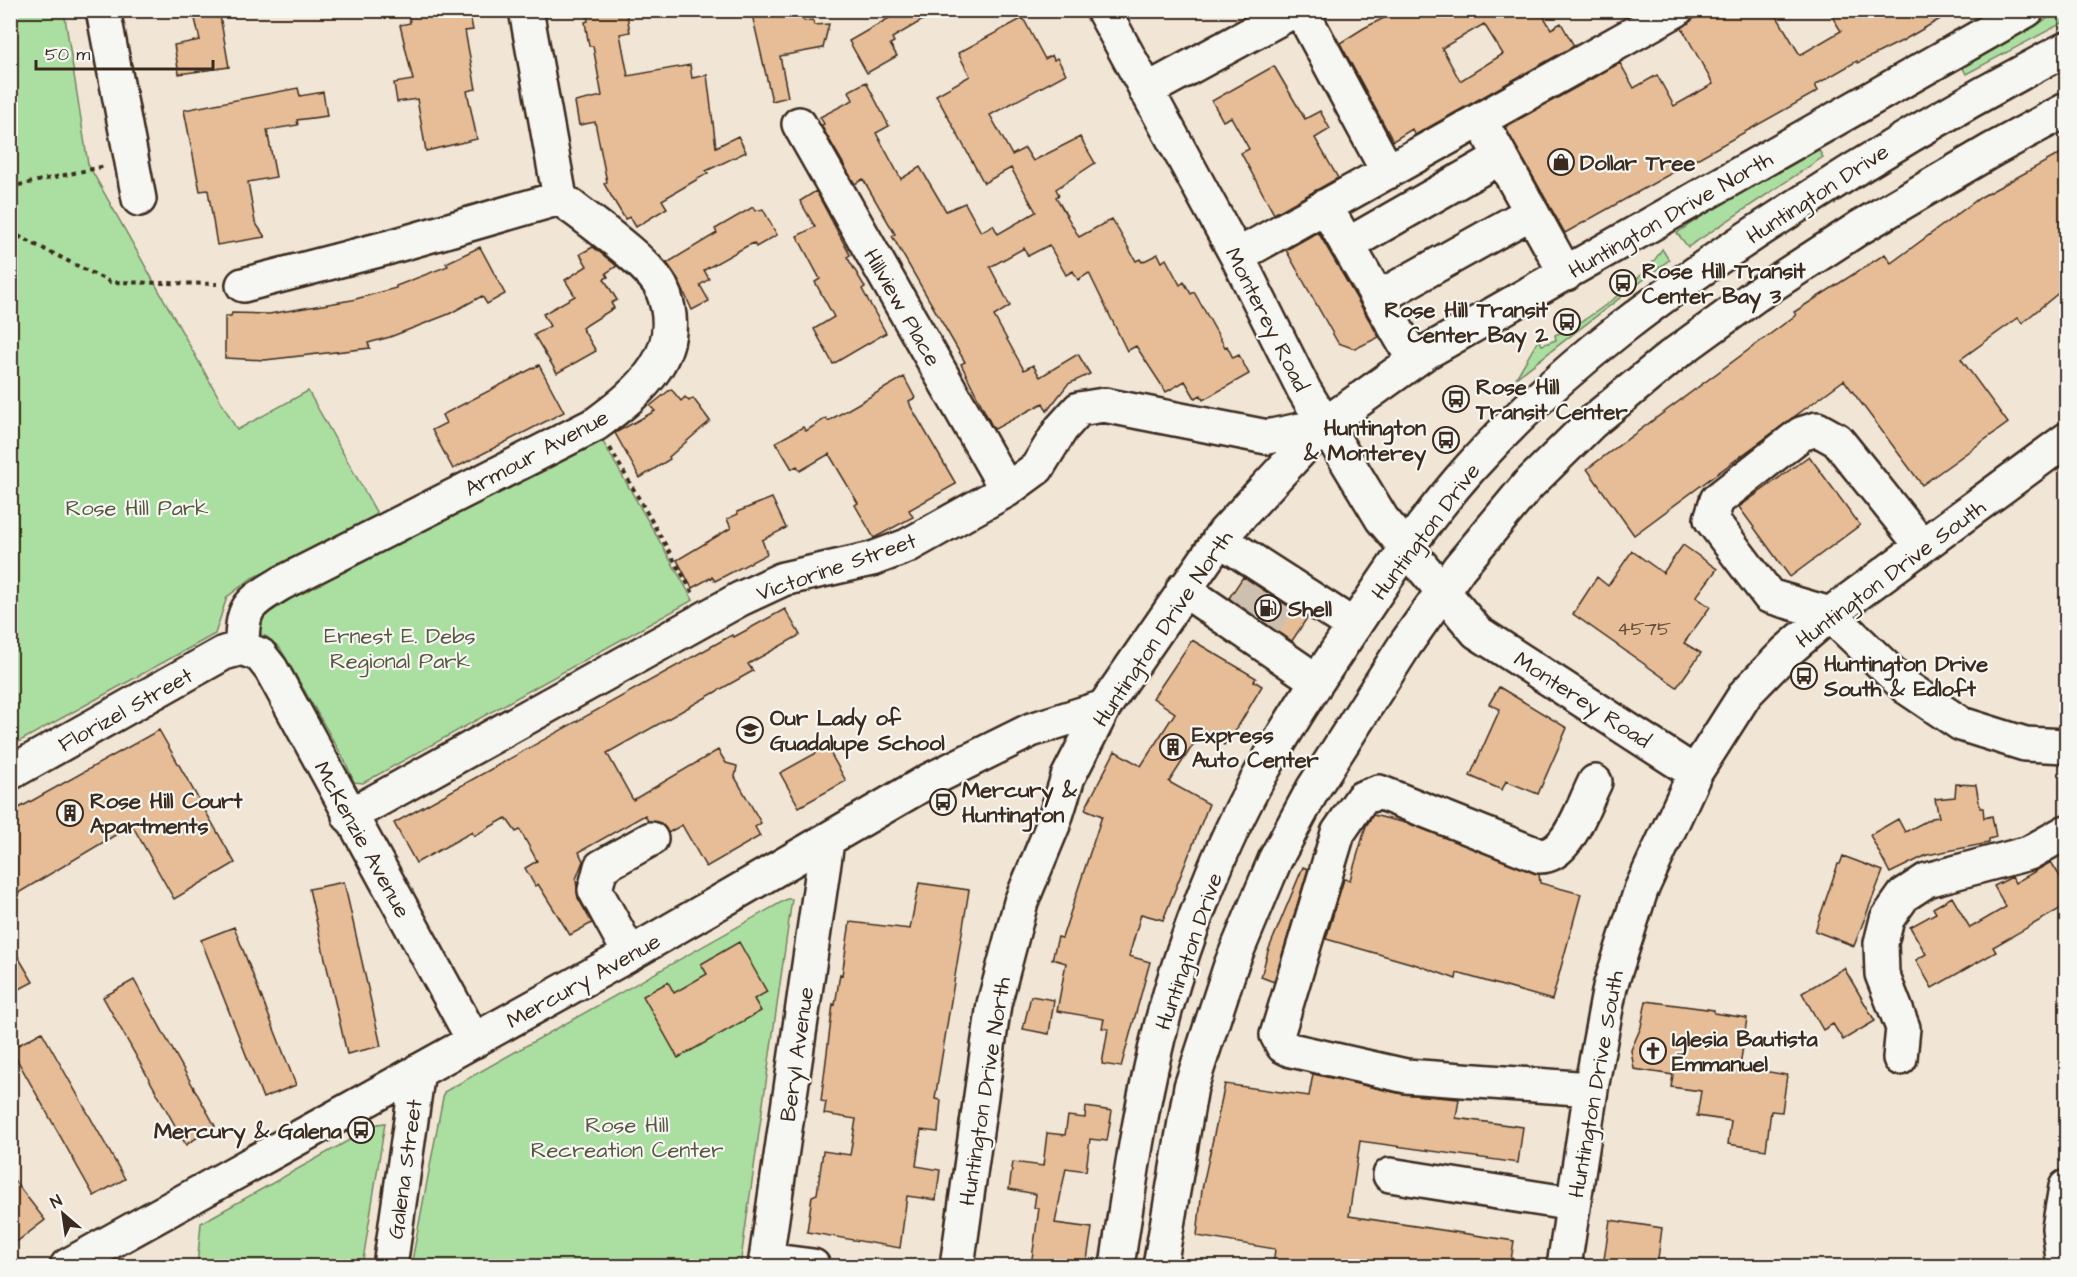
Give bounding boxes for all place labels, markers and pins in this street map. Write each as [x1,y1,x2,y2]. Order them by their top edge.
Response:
shop icon: Dollar Tree [1546,147,1576,177]
place label: Dollar Tree [1580,148,1695,179]
place label: Rose Hill Transit Center Bay 3 [1642,256,1807,314]
bus stop icon: Rose Hill Transit Center Bay 3 [1608,268,1638,298]
place label: Rose Hill Transit Center Bay 2 [1385,295,1549,353]
bus stop icon: Rose Hill Transit Center Bay 2 [1552,307,1582,337]
place label: Rose Hill Transit Center [1475,372,1628,428]
bus stop icon: Rose Hill Transit Center [1441,384,1471,414]
place label: Huntington & Monterey [1303,413,1427,471]
bus stop icon: Huntington & Monterey [1431,425,1461,455]
fuel station icon: Shell [1253,593,1283,623]
place label: Shell [1287,594,1332,625]
place label: Huntington Drive South & Edloft [1823,649,1988,705]
bus stop icon: Huntington Drive South & Edloft [1789,661,1819,691]
place label: Our Lady of Guadalupe School [770,703,945,759]
school or university icon: Our Lady of Guadalupe School [735,715,765,745]
place label: Express Auto Center [1192,720,1320,776]
building icon: Express Auto Center [1158,732,1188,762]
place label: Mercury & Huntington [962,775,1078,832]
place label: Rose Hill Court Apartments [90,786,243,842]
bus stop icon: Mercury & Huntington [928,787,958,817]
building icon: Rose Hill Court Apartments [55,798,85,828]
place label: Iglesia Bautista Emmanuel [1672,1024,1819,1080]
church icon: Iglesia Bautista Emmanuel [1638,1036,1668,1066]
bus stop icon: Mercury & Galena [346,1115,376,1145]
place label: Mercury & Galena [154,1116,343,1149]

